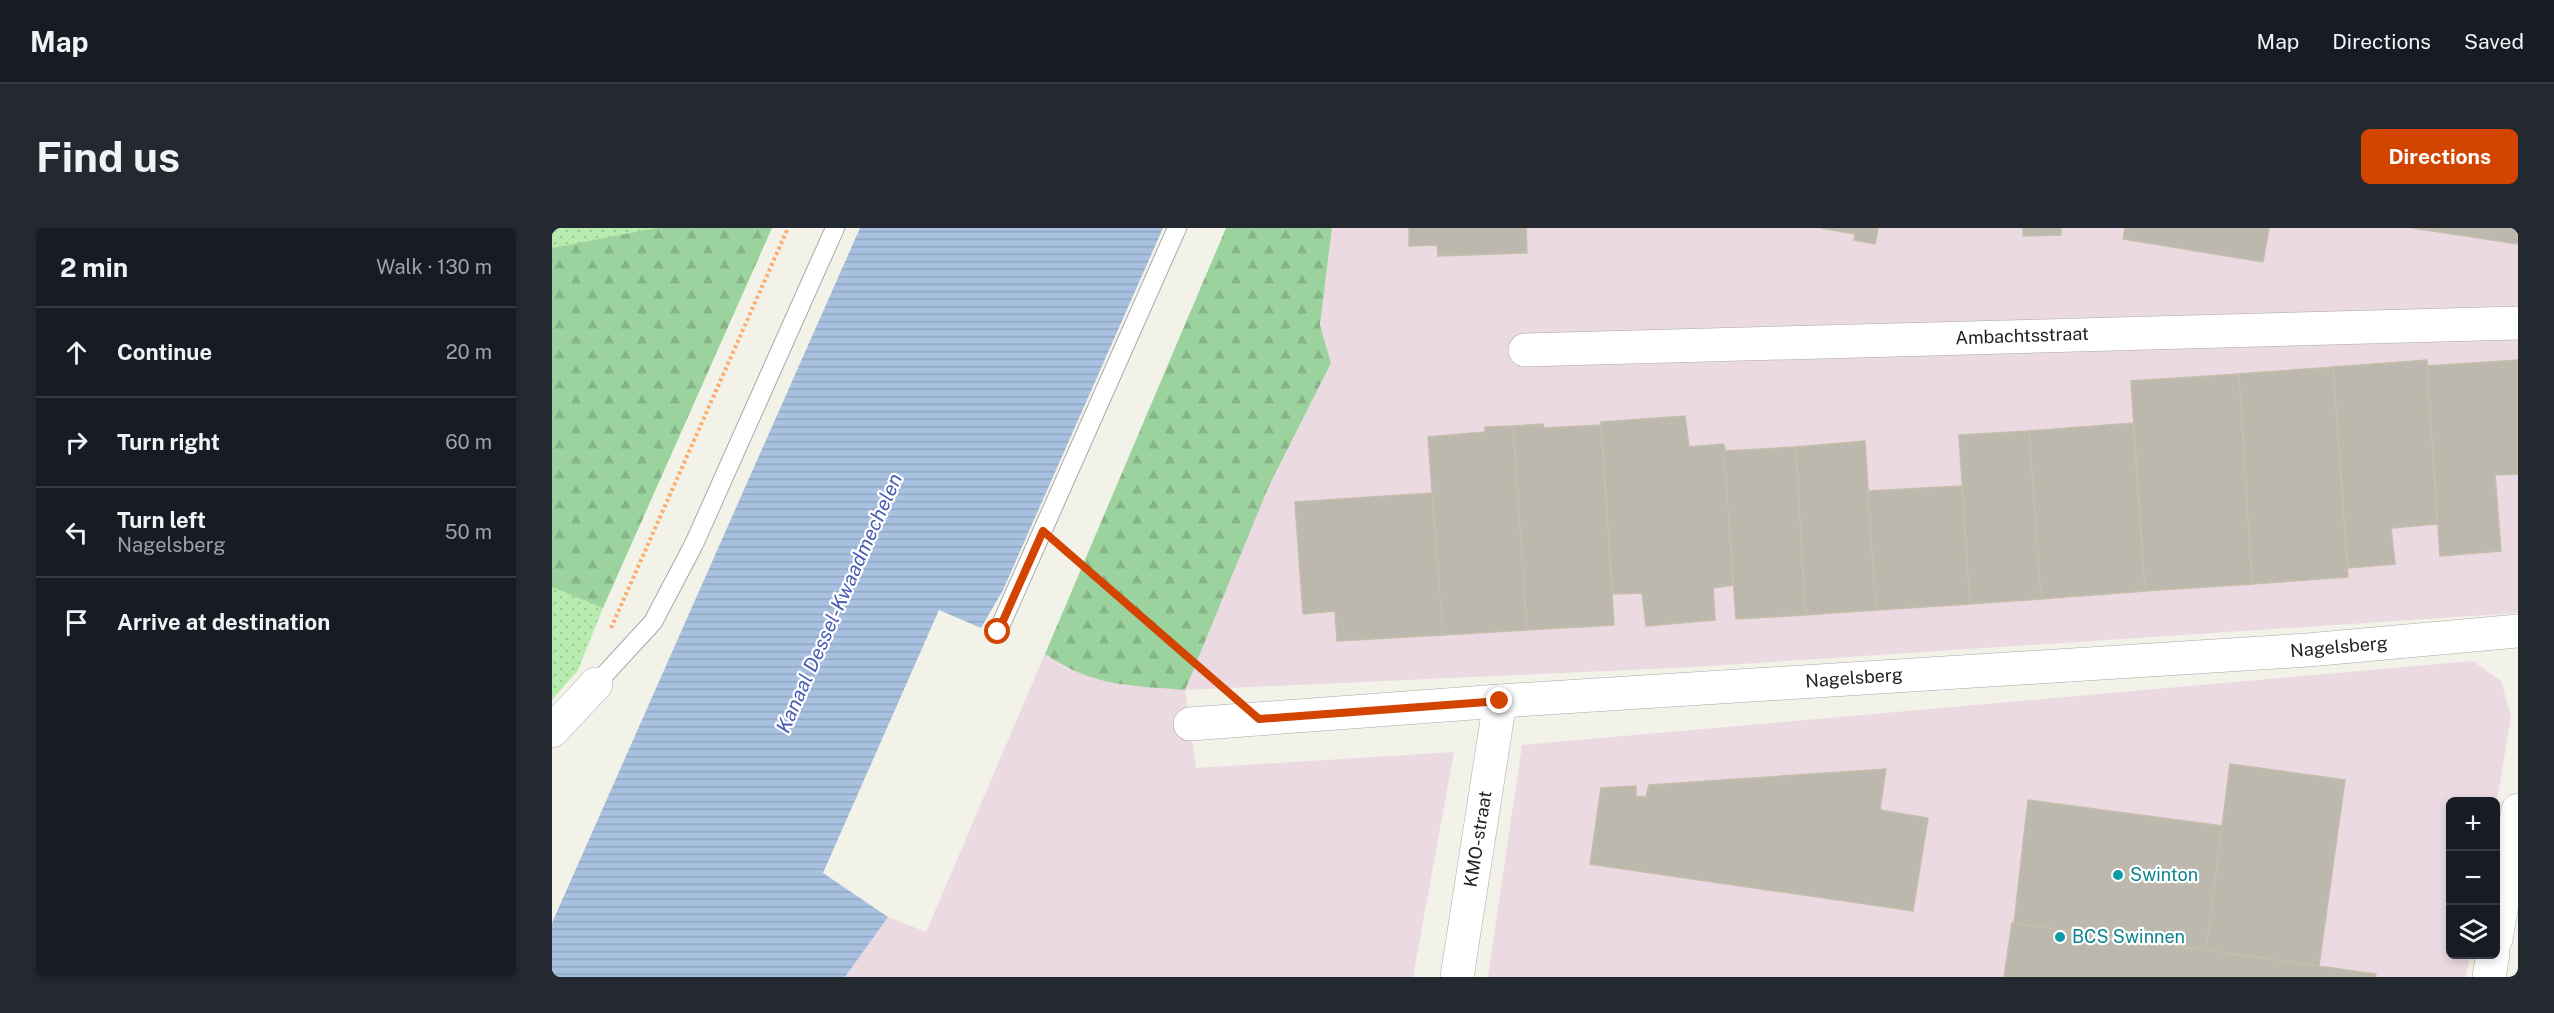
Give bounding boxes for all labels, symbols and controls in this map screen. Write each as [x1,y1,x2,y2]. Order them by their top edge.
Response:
text: Map [30,25,89,58]
text: Map [2257,29,2299,54]
text: Directions [2332,29,2431,54]
text: Saved [2464,29,2524,54]
button: Directions [2361,129,2518,184]
text: Find us [36,132,180,181]
text: 2 min [60,252,128,283]
text: Walk · 130 m [376,255,492,279]
street label: Ambachtsstraat [1955,323,2089,348]
icon: ahead [60,336,93,369]
text: Continue [117,339,212,365]
text: 20 m [446,340,492,364]
icon: right [60,426,93,459]
text: Turn right [117,429,220,455]
text: 60 m [445,430,492,454]
water label: Kanaal Dessel-Kwaadmechelen [771,470,907,736]
text: Turn left [117,507,206,533]
icon: left [60,516,93,549]
text: 50 m [445,520,492,544]
text: Nagelsberg [117,533,226,557]
icon: arrive [60,606,93,639]
text: Arrive at destination [117,609,330,635]
route start [984,618,1010,644]
street label: Nagelsberg [2289,632,2389,661]
street label: Nagelsberg [1804,664,1903,691]
route end [1486,687,1512,713]
street label: KMO-straat [1460,789,1495,889]
map controls [2446,797,2500,959]
button: + [2446,797,2500,851]
button: − [2446,851,2500,905]
place label: Swinton [2130,864,2198,885]
marker: Swinton [2111,868,2125,882]
button: layers [2446,905,2500,959]
place label: BCS Swinnen [2072,926,2185,947]
marker: BCS Swinnen [2053,930,2067,944]

